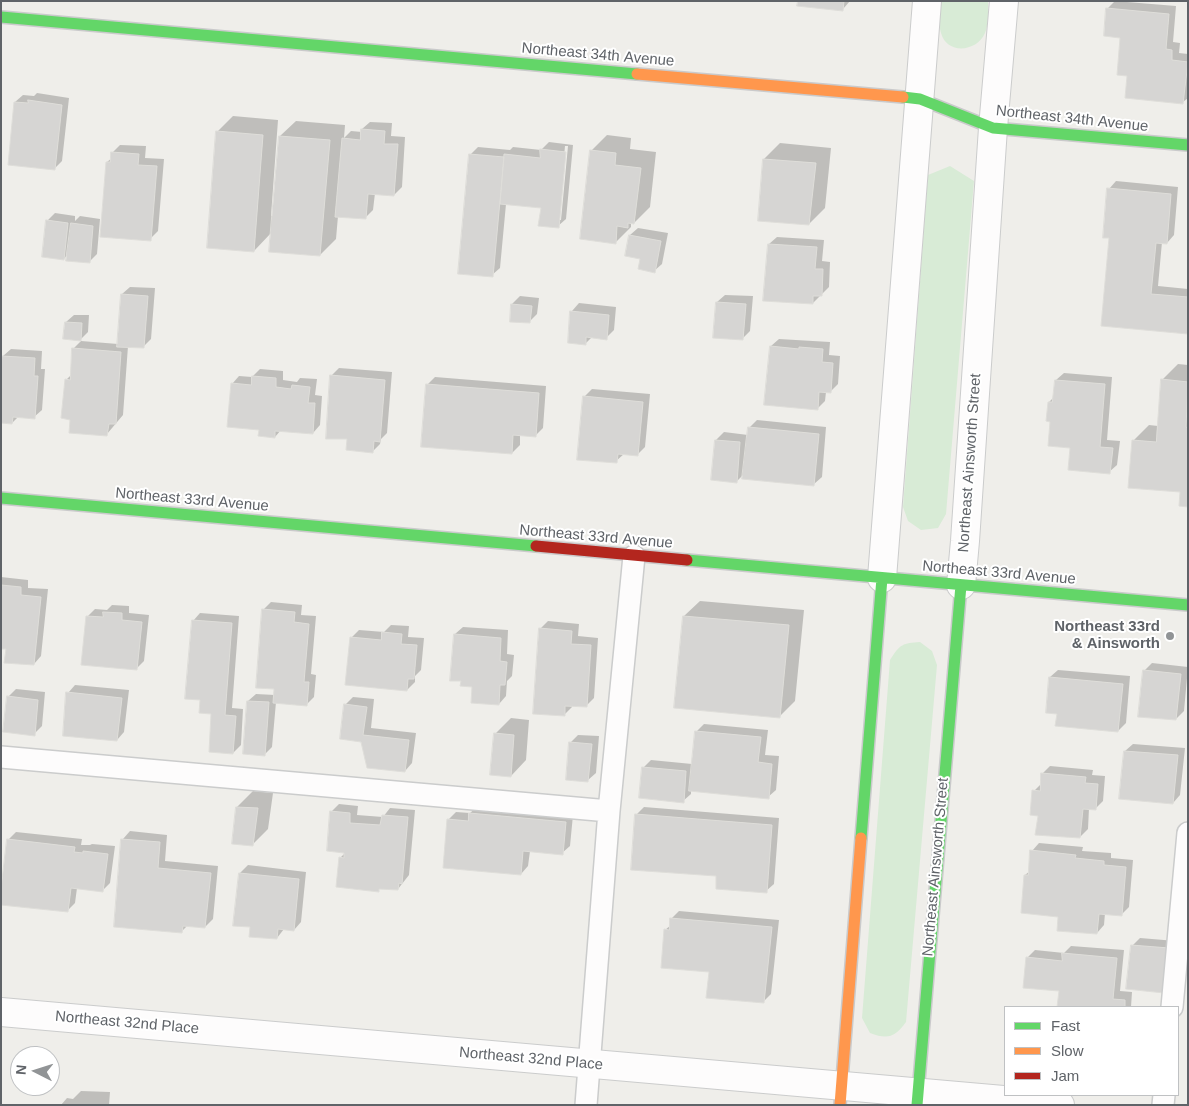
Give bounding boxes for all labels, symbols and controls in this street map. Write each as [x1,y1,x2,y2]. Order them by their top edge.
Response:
street label: Northeast 34th Avenue [521,39,675,71]
street label: Northeast 34th Avenue [995,102,1149,136]
street label: Northeast Ainsworth Street [955,373,985,553]
street label: Northeast 33rd Avenue [115,484,269,516]
street label: Northeast 33rd Avenue [519,521,673,553]
street label: Northeast 33rd Avenue [922,557,1076,589]
place label: Northeast 33rd & Ainsworth [1054,618,1160,653]
marker: Northeast 33rd & Ainsworth [1164,630,1176,642]
street label: Northeast Ainsworth Street [919,777,953,957]
legend [1004,1006,1179,1096]
street label: Northeast 32nd Place [54,1008,200,1038]
text: Fast [1051,1017,1080,1034]
text: Slow [1051,1042,1084,1059]
street label: Northeast 32nd Place [458,1044,604,1074]
north arrow [10,1046,60,1096]
text: N [13,1064,29,1076]
text: Jam [1051,1067,1079,1084]

